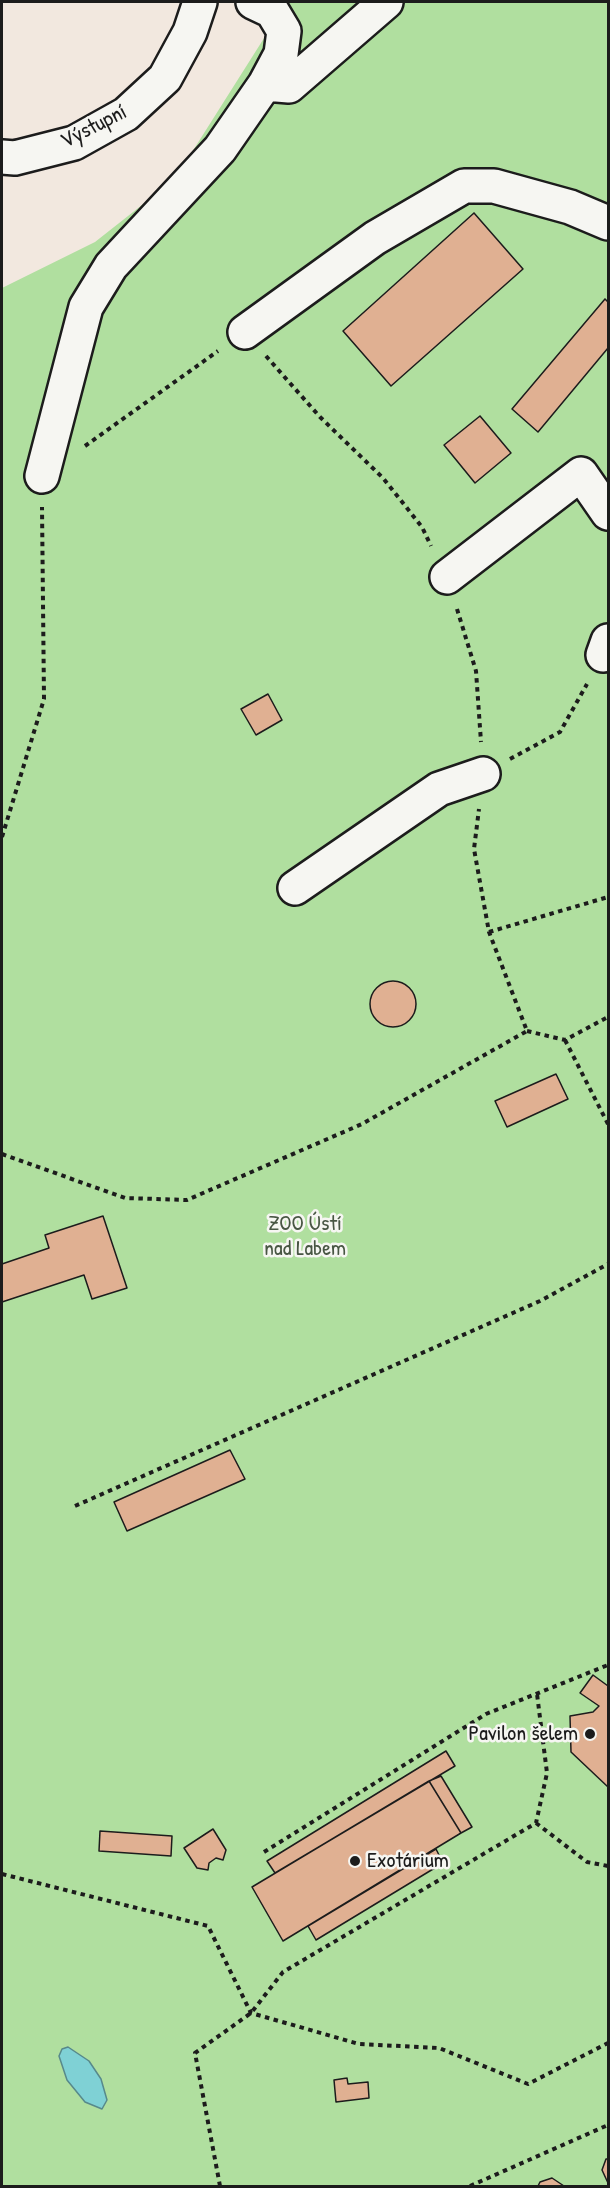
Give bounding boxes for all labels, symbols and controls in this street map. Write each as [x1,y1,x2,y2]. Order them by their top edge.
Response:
street label: Výstupní [56,99,132,155]
park label: ZOO Ústí nad Labem [264,1211,346,1262]
place label: Pavilon šelem [469,1721,578,1747]
marker: Pavilon šelem [583,1727,597,1741]
place label: Exotárium [367,1848,449,1874]
marker: Exotárium [348,1854,362,1868]

